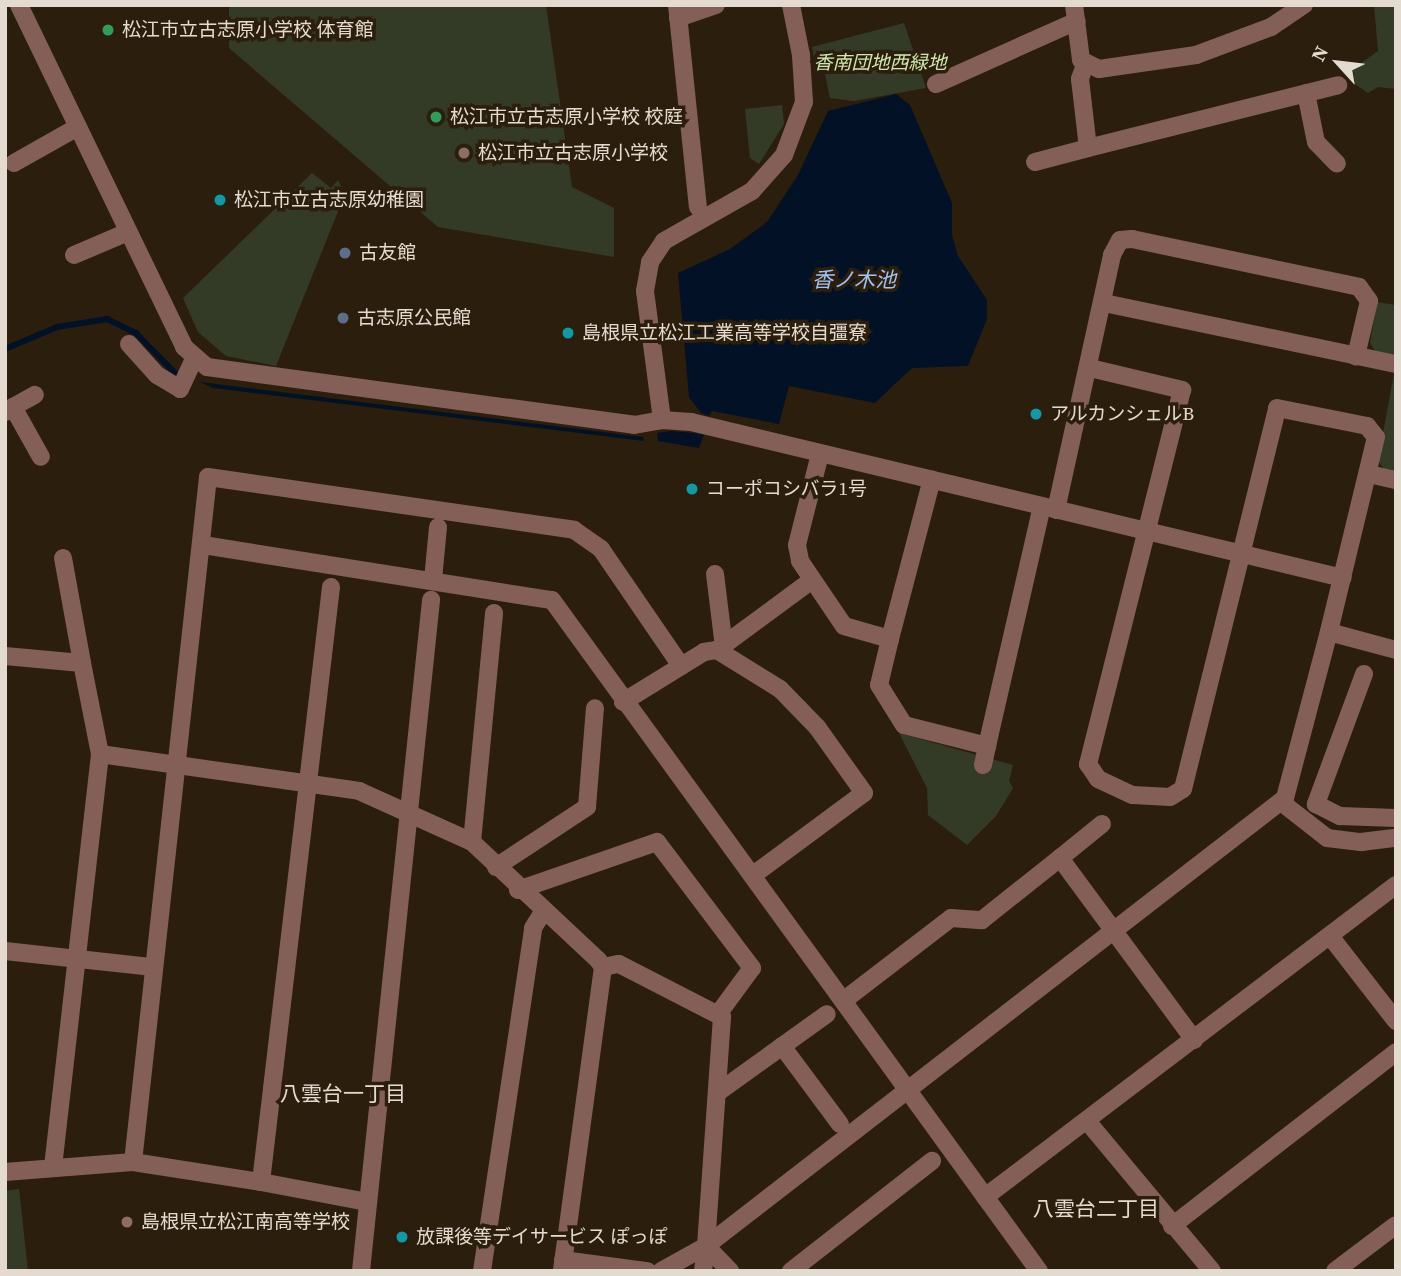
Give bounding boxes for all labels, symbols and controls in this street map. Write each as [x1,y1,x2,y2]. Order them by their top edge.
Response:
place label: 松江市立古志原小学校 体育館 [122,19,373,41]
marker: 松江市立古志原小学校 体育館 [100,22,116,38]
north arrow [1303,28,1373,98]
text: N [1305,41,1334,66]
park label: 香南団地西緑地 [814,52,946,74]
place label: 松江市立古志原小学校 校庭 [450,106,682,128]
marker: 松江市立古志原小学校 校庭 [428,109,444,125]
place label: 松江市立古志原小学校 [478,142,668,164]
marker: 松江市立古志原小学校 [456,145,472,161]
place label: 松江市立古志原幼稚園 [234,189,424,211]
marker: 松江市立古志原幼稚園 [212,192,228,208]
place label: 古友館 [359,242,416,264]
marker: 古友館 [337,245,353,261]
water label: 香ノ木池 [812,267,896,293]
place label: 古志原公民館 [357,307,471,329]
marker: 古志原公民館 [335,310,351,326]
place label: 島根県立松江工業高等学校自彊寮 [582,322,867,344]
marker: 島根県立松江工業高等学校自彊寮 [560,325,576,341]
place label: アルカンシェルB [1050,403,1195,425]
marker: アルカンシェルB [1028,406,1044,422]
place label: コーポコシバラ1号 [706,478,867,500]
marker: コーポコシバラ1号 [684,481,700,497]
district label: 八雲台一丁目 [280,1081,406,1107]
district label: 八雲台二丁目 [1033,1196,1159,1222]
place label: 島根県立松江南高等学校 [141,1211,350,1233]
marker: 島根県立松江南高等学校 [119,1214,135,1230]
place label: 放課後等デイサービス ぽっぽ [416,1226,667,1248]
marker: 放課後等デイサービス ぽっぽ [394,1229,410,1245]

